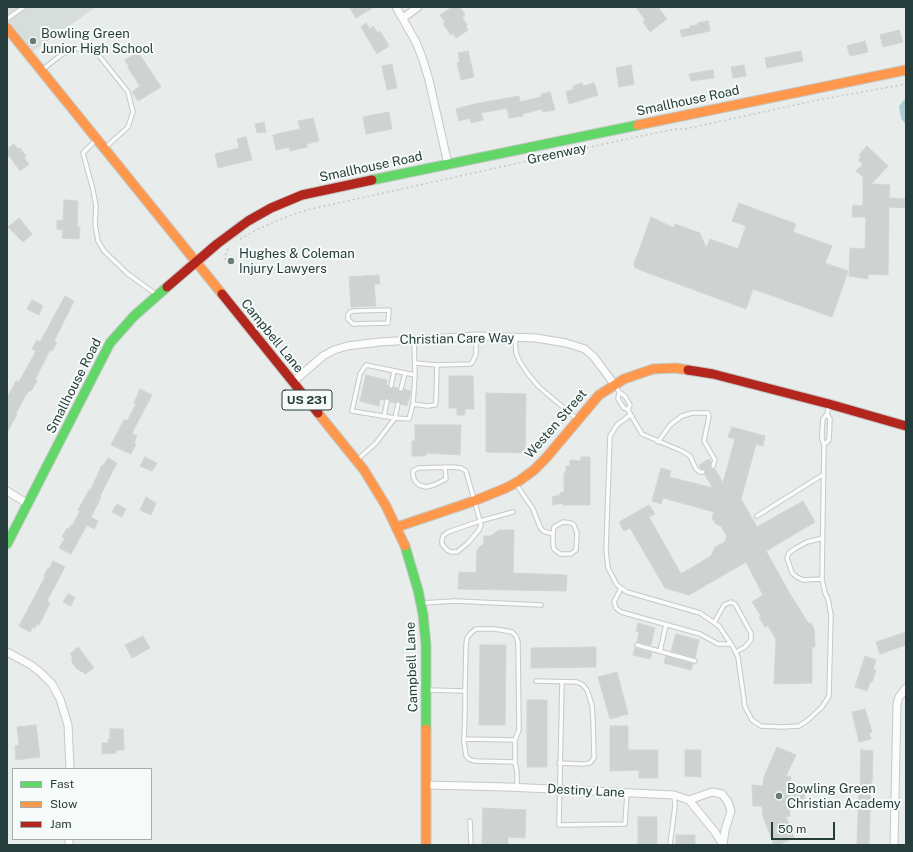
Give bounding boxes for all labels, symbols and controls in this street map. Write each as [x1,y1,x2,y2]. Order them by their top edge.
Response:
place label: Bowling Green Junior High School [41,26,154,57]
marker: Bowling Green Junior High School [28,36,38,46]
street label: Smallhouse Road [635,82,741,120]
street label: Greenway [526,140,588,168]
street label: Smallhouse Road [318,148,424,186]
place label: Hughes & Coleman Injury Lawyers [239,246,355,277]
marker: Hughes & Coleman Injury Lawyers [226,256,236,266]
street label: Campbell Lane [238,296,306,376]
street label: Christian Care Way [400,330,514,348]
street label: Smallhouse Road [43,336,105,436]
street label: Westen Street [522,386,590,462]
road number: US 231 [282,390,332,410]
street label: Campbell Lane [403,622,421,712]
legend [12,768,152,840]
text: Fast [50,777,74,791]
street label: Destiny Lane [547,781,625,801]
place label: Bowling Green Christian Academy [787,781,901,812]
marker: Bowling Green Christian Academy [774,791,784,801]
text: Slow [50,797,77,811]
scale bar [773,814,837,840]
text: Jam [50,817,72,831]
text: 50 m [778,822,806,836]

